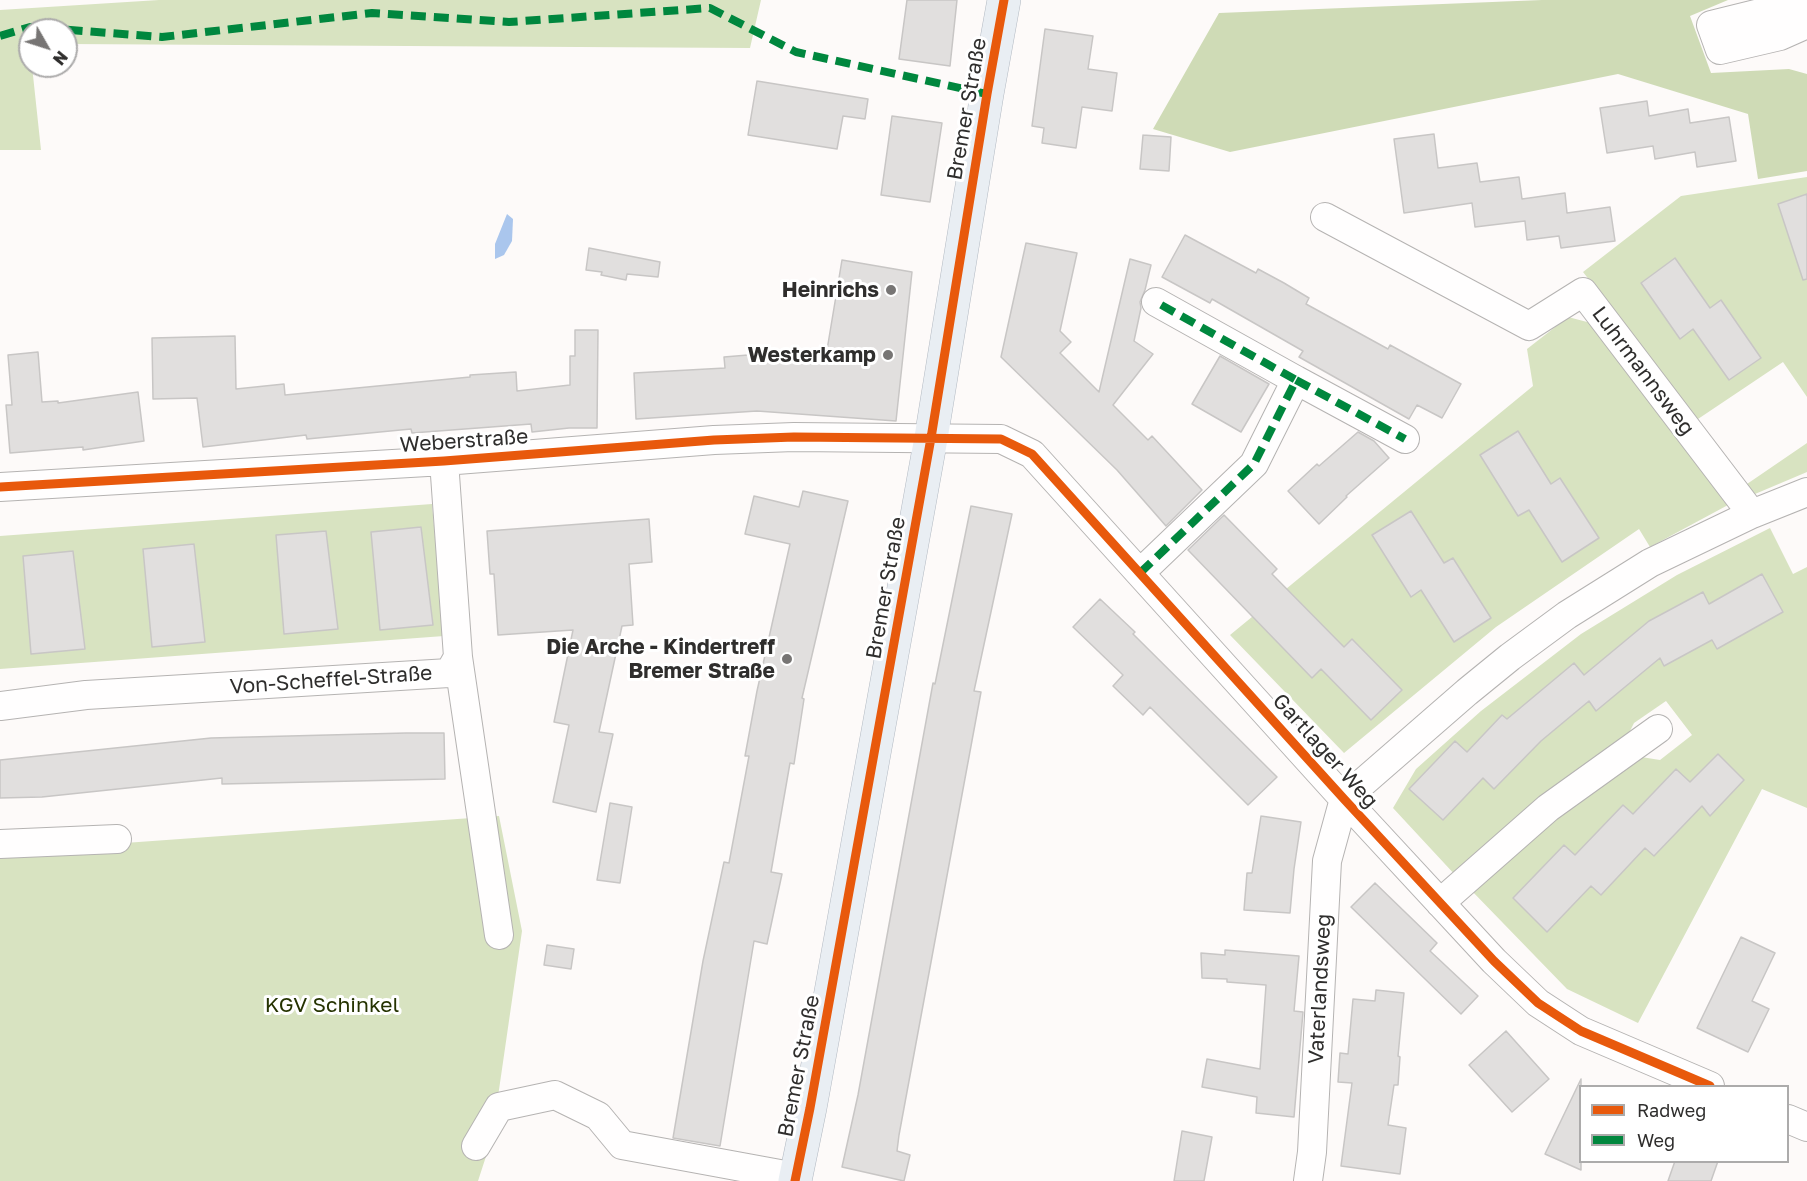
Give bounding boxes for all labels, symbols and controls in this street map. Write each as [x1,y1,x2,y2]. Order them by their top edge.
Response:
north arrow [18,18,78,78]
street label: Bremer Straße [942,36,992,182]
text: N [49,47,72,69]
place label: Heinrichs [782,277,879,303]
marker: Heinrichs [884,283,898,297]
street label: Luhrmannsweg [1586,302,1700,440]
place label: Westerkamp [748,342,876,368]
marker: Westerkamp [881,348,895,362]
street label: Weberstraße [399,424,529,458]
street label: Bremer Straße [861,515,911,661]
place label: Die Arche - Kindertreff Bremer Straße [546,634,775,684]
marker: Die Arche - Kindertreff Bremer Straße [780,652,794,666]
street label: Von-Scheffel-Straße [229,660,433,700]
street label: Gartlager Weg [1267,689,1383,813]
street label: Vaterlandsweg [1303,913,1337,1065]
park label: KGV Schinkel [265,992,399,1018]
street label: Bremer Straße [773,993,825,1139]
legend [1579,1085,1789,1163]
text: Radweg [1637,1099,1706,1121]
text: Weg [1637,1129,1675,1151]

